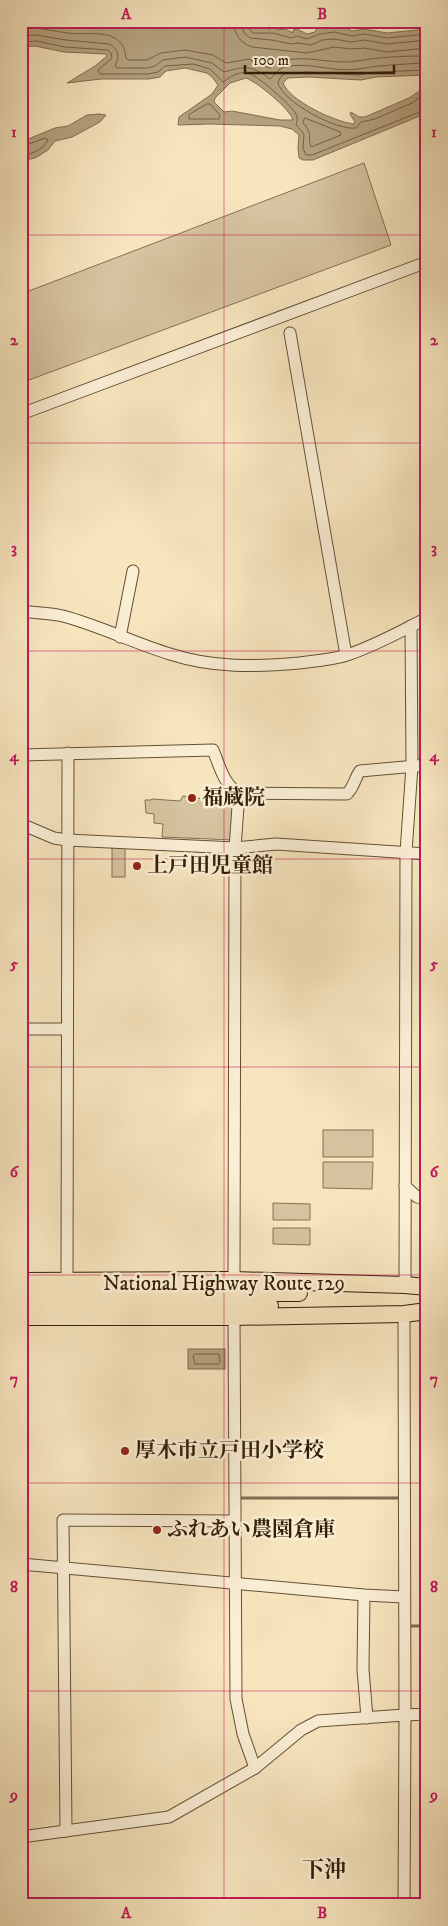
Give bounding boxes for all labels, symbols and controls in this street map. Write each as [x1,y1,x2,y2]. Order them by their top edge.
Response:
text: A [120,4,132,24]
text: B [317,4,327,24]
scale bar [245,42,394,74]
text: 100 m [253,51,289,70]
text: 1 [11,122,17,142]
text: 1 [431,122,437,142]
text: 2 [10,330,19,350]
text: 2 [430,330,439,350]
text: 3 [11,538,17,558]
text: 3 [431,538,437,558]
text: 4 [8,746,19,766]
text: 4 [428,746,439,766]
place label: 福蔵院 [202,785,265,811]
marker: 福蔵院 [186,792,198,804]
place label: 上戸田児童館 [147,853,273,879]
marker: 上戸田児童館 [131,860,143,872]
text: 5 [9,954,18,974]
text: 5 [429,954,438,974]
text: 6 [10,1162,20,1182]
text: 6 [430,1162,440,1182]
street label: National Highway Route 129 [103,1271,345,1297]
text: 7 [10,1369,18,1389]
text: 7 [430,1369,438,1389]
place label: 厚木市立戸田小学校 [135,1438,324,1464]
marker: 厚木市立戸田小学校 [119,1445,131,1457]
place label: ふれあい農園倉庫 [167,1517,335,1543]
marker: ふれあい農園倉庫 [151,1524,163,1536]
text: 8 [10,1577,18,1597]
text: 8 [430,1577,438,1597]
text: 9 [9,1785,18,1805]
text: 9 [429,1785,438,1805]
district label: 下沖 [302,1857,346,1884]
text: A [120,1903,132,1923]
text: B [317,1903,327,1923]

